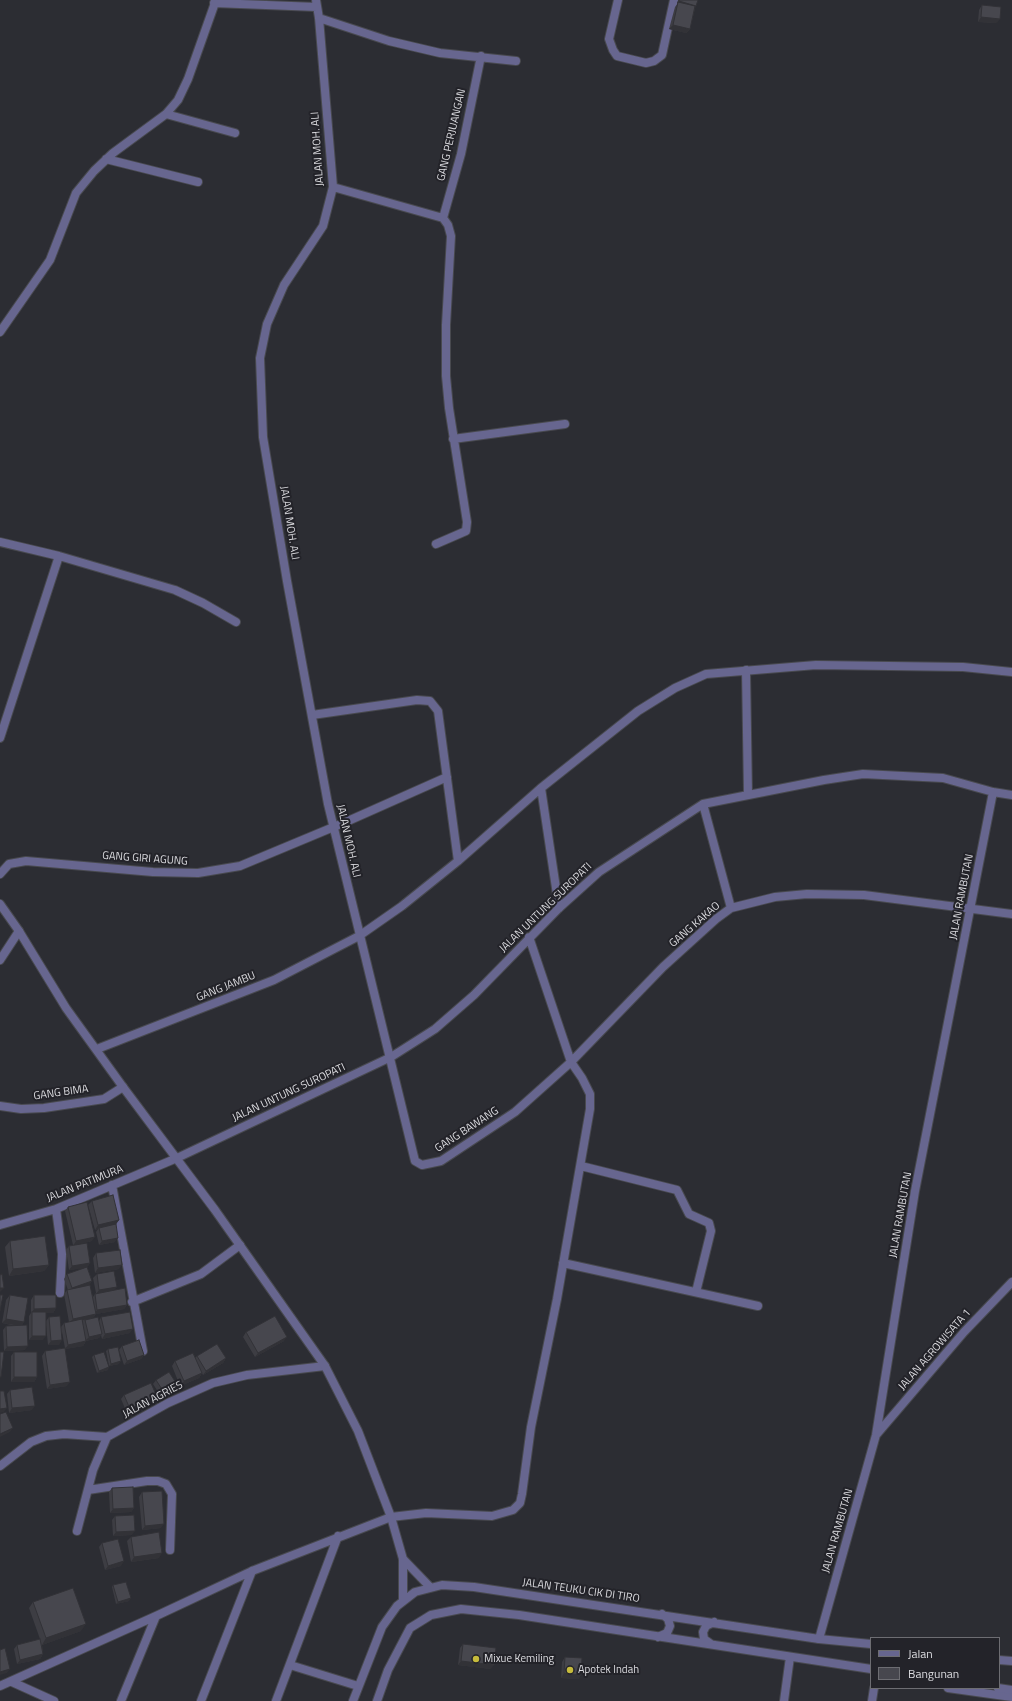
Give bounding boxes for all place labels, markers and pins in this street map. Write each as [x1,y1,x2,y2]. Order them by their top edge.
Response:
place label: Mixue Kemiling [484,1652,554,1666]
marker: Mixue Kemiling [471,1654,481,1664]
place label: Apotek Indah [578,1663,639,1677]
marker: Apotek Indah [565,1665,575,1675]

